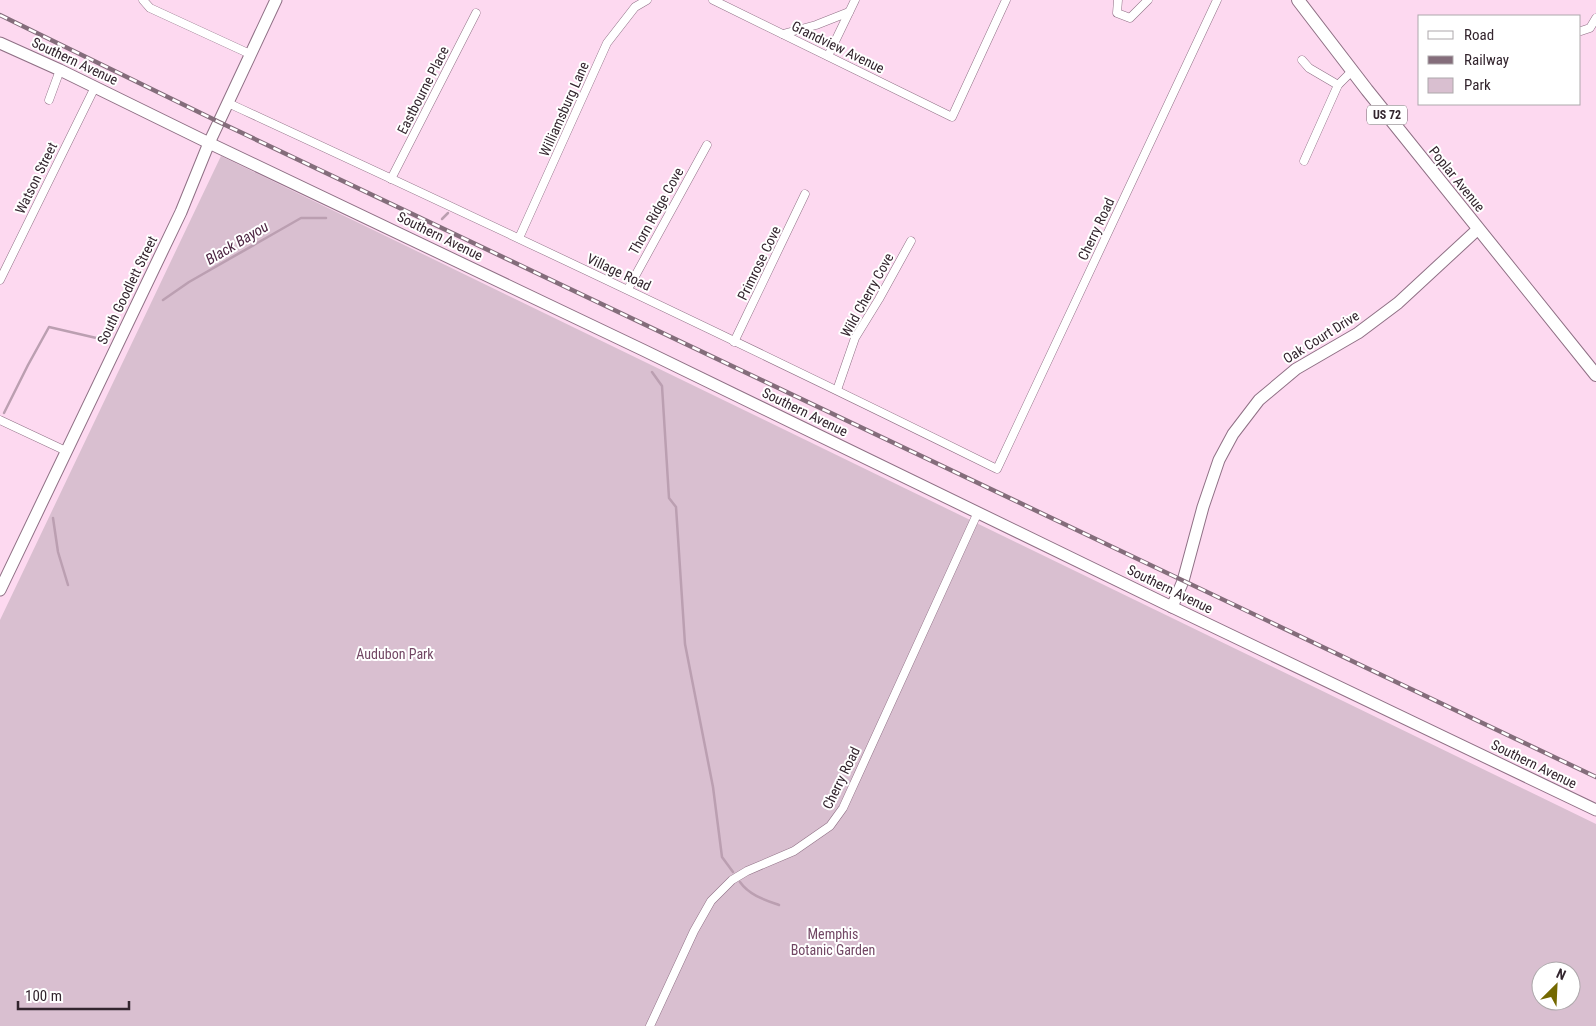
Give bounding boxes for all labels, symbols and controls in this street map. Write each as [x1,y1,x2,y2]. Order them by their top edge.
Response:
legend [1418,15,1581,105]
street label: Grandview Avenue [789,18,887,77]
text: Road [1464,26,1494,44]
street label: Southern Avenue [29,34,121,88]
street label: Eastbourne Place [394,43,452,137]
text: Railway [1464,51,1509,69]
street label: Williamsburg Lane [536,59,592,159]
text: Park [1464,76,1491,94]
road number: US 72 [1367,106,1407,124]
street label: Watson Street [12,140,60,216]
street label: Poplar Avenue [1426,143,1488,215]
street label: Thorn Ridge Cove [626,164,687,257]
street label: Cherry Road [1075,195,1117,263]
street label: Southern Avenue [395,208,486,264]
water label: Black Bayou [202,217,272,269]
street label: Primrose Cove [734,223,784,303]
street label: South Goodlett Street [94,233,160,347]
street label: Village Road [584,250,654,294]
street label: Wild Cherry Cove [837,250,897,340]
street label: Oak Court Drive [1280,307,1362,367]
street label: Southern Avenue [760,384,851,440]
street label: Southern Avenue [1125,561,1216,617]
park label: Audubon Park [356,646,434,662]
street label: Southern Avenue [1489,736,1580,792]
street label: Cherry Road [819,744,863,812]
park label: Memphis Botanic Garden [791,926,875,958]
north arrow [1531,961,1581,1011]
text: N [1554,965,1568,983]
scale bar [18,978,129,1010]
text: 100 m [25,987,62,1005]

